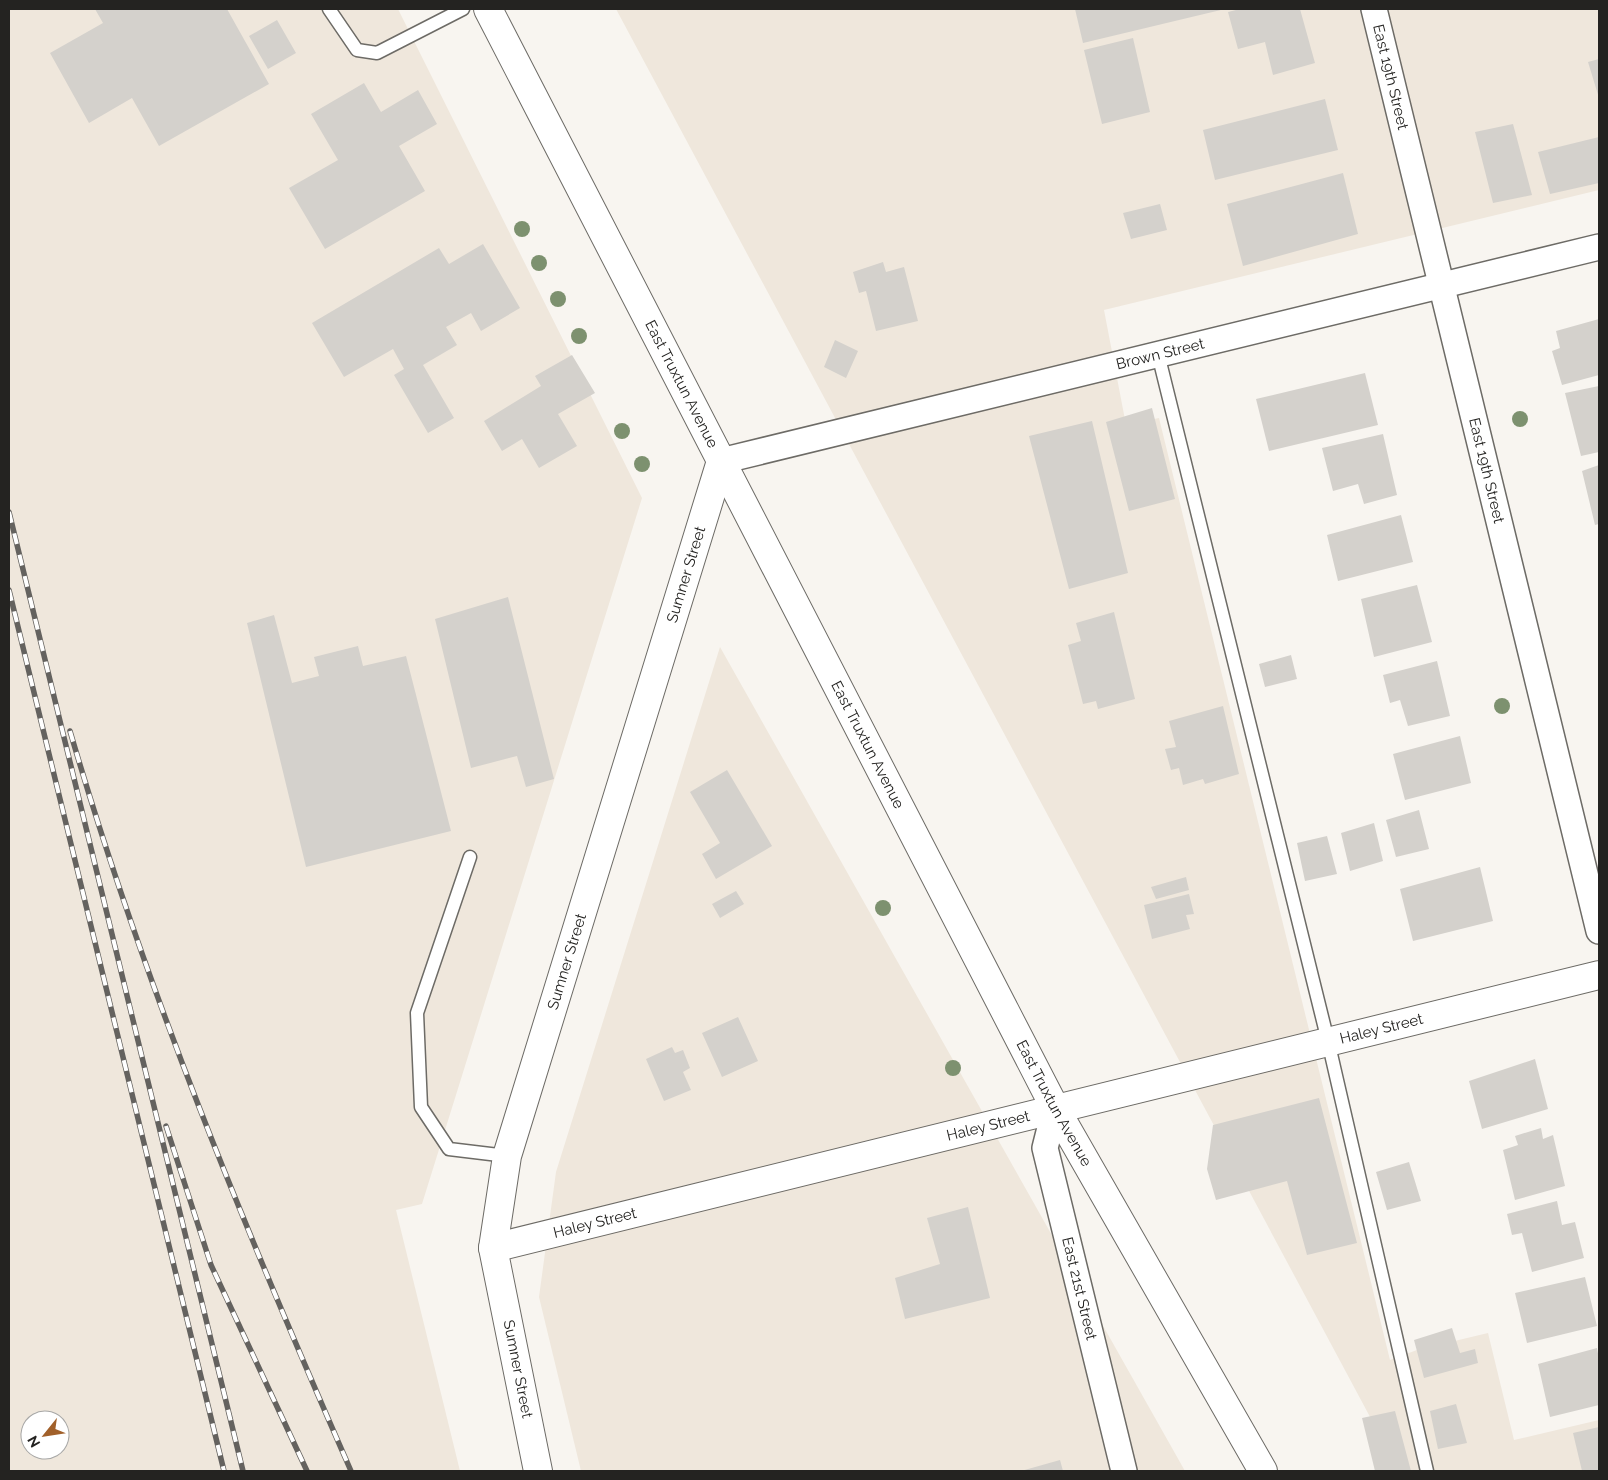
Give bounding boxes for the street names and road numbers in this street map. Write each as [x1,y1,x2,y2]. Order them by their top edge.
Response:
street label: East 19th Street [1369,22,1412,132]
street label: East Truxtun Avenue [641,317,722,451]
street label: Brown Street [1114,335,1206,373]
street label: East 19th Street [1465,416,1508,525]
street label: Sumner Street [663,524,709,625]
street label: East Truxtun Avenue [827,678,908,812]
street label: Sumner Street [544,911,590,1012]
street label: Haley Street [1338,1010,1425,1048]
street label: East Truxtun Avenue [1012,1037,1096,1170]
street label: Haley Street [945,1107,1032,1145]
street label: Haley Street [551,1204,638,1242]
street label: East 21st Street [1058,1235,1101,1342]
street label: Sumner Street [500,1318,536,1420]

